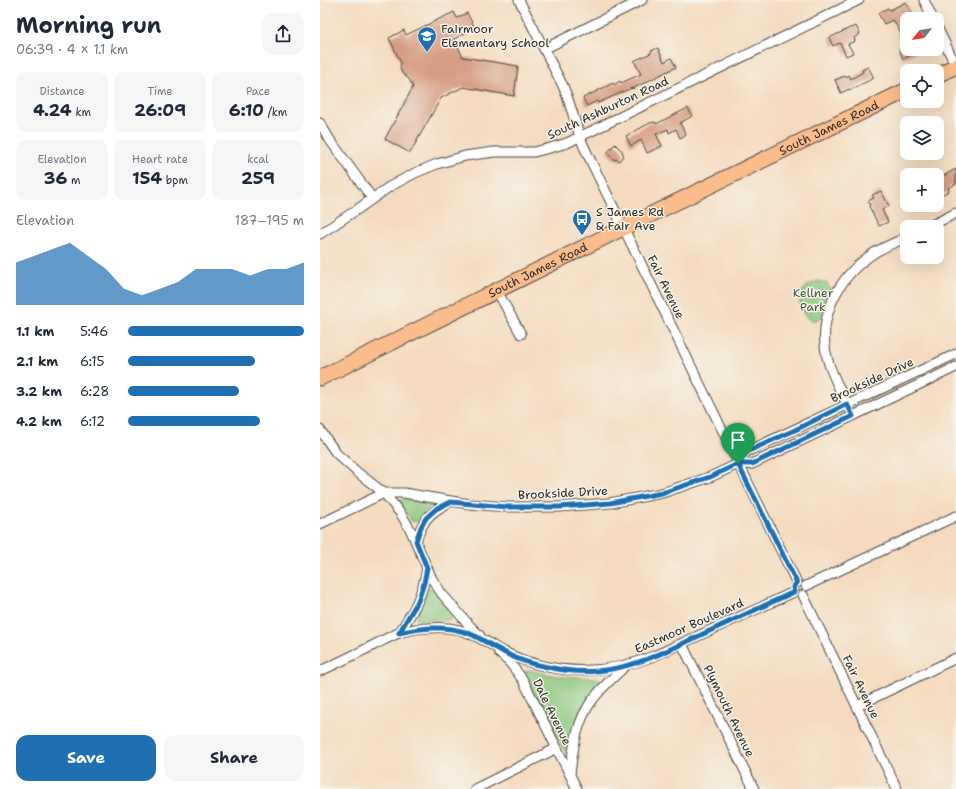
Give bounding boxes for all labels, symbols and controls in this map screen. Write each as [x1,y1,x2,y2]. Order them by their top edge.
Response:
text: Morning run [16,11,161,40]
north arrow [900,12,944,56]
map controls [900,12,944,264]
button: share [262,13,304,55]
place label: Fairmoor Elementary School [441,21,549,51]
school or university icon: Fairmoor Elementary School [416,25,438,53]
text: 06:39 · 4 × 1.1 km [16,41,128,58]
button: locate [900,64,944,108]
street label: South Ashburton Road [545,73,672,143]
text: Distance [39,84,85,99]
text: Time [147,84,173,99]
text: Pace [246,84,270,99]
street label: South James Road [776,97,882,159]
text: 4.24 [33,99,72,121]
text: 26:09 [134,99,186,121]
text: 6:10 [229,99,264,121]
text: km [72,105,91,120]
text: /km [264,105,287,120]
button: layers [900,116,944,160]
text: Elevation [37,152,87,167]
text: Heart rate [132,152,188,167]
text: kcal [247,152,269,167]
text: 36 [43,167,67,189]
text: 154 [132,167,162,189]
text: 259 [241,167,275,189]
button: + [900,168,944,212]
text: m [67,173,81,188]
text: bpm [162,173,188,188]
place label: S James Rd & Fair Ave [596,204,664,234]
bus stop icon: S James Rd & Fair Ave [571,208,593,236]
text: Elevation [16,212,74,229]
text: 187–195 m [235,212,304,229]
button: − [900,220,944,264]
street label: South James Road [485,239,591,302]
street label: Fair Avenue [644,253,688,322]
park label: Kellner Park [793,285,834,315]
text: 1.1 km [16,323,54,340]
text: 5:46 [80,323,108,340]
text: 2.1 km [16,353,58,370]
text: 6:15 [80,353,104,370]
street label: Brookside Drive [828,354,916,406]
text: 3.2 km [16,383,62,400]
text: 6:28 [80,383,109,400]
text: 4.2 km [16,413,62,430]
text: 6:12 [80,413,105,430]
pin [721,423,755,464]
icon: arrive [727,429,749,451]
street label: Brookside Drive [518,483,609,503]
street label: Eastmoor Boulevard [632,595,746,657]
street label: Fair Avenue [839,653,883,722]
street label: Plymouth Avenue [700,662,758,760]
street label: Dale Avenue [529,676,575,748]
button: Save [16,735,156,781]
button: Share [164,735,304,781]

